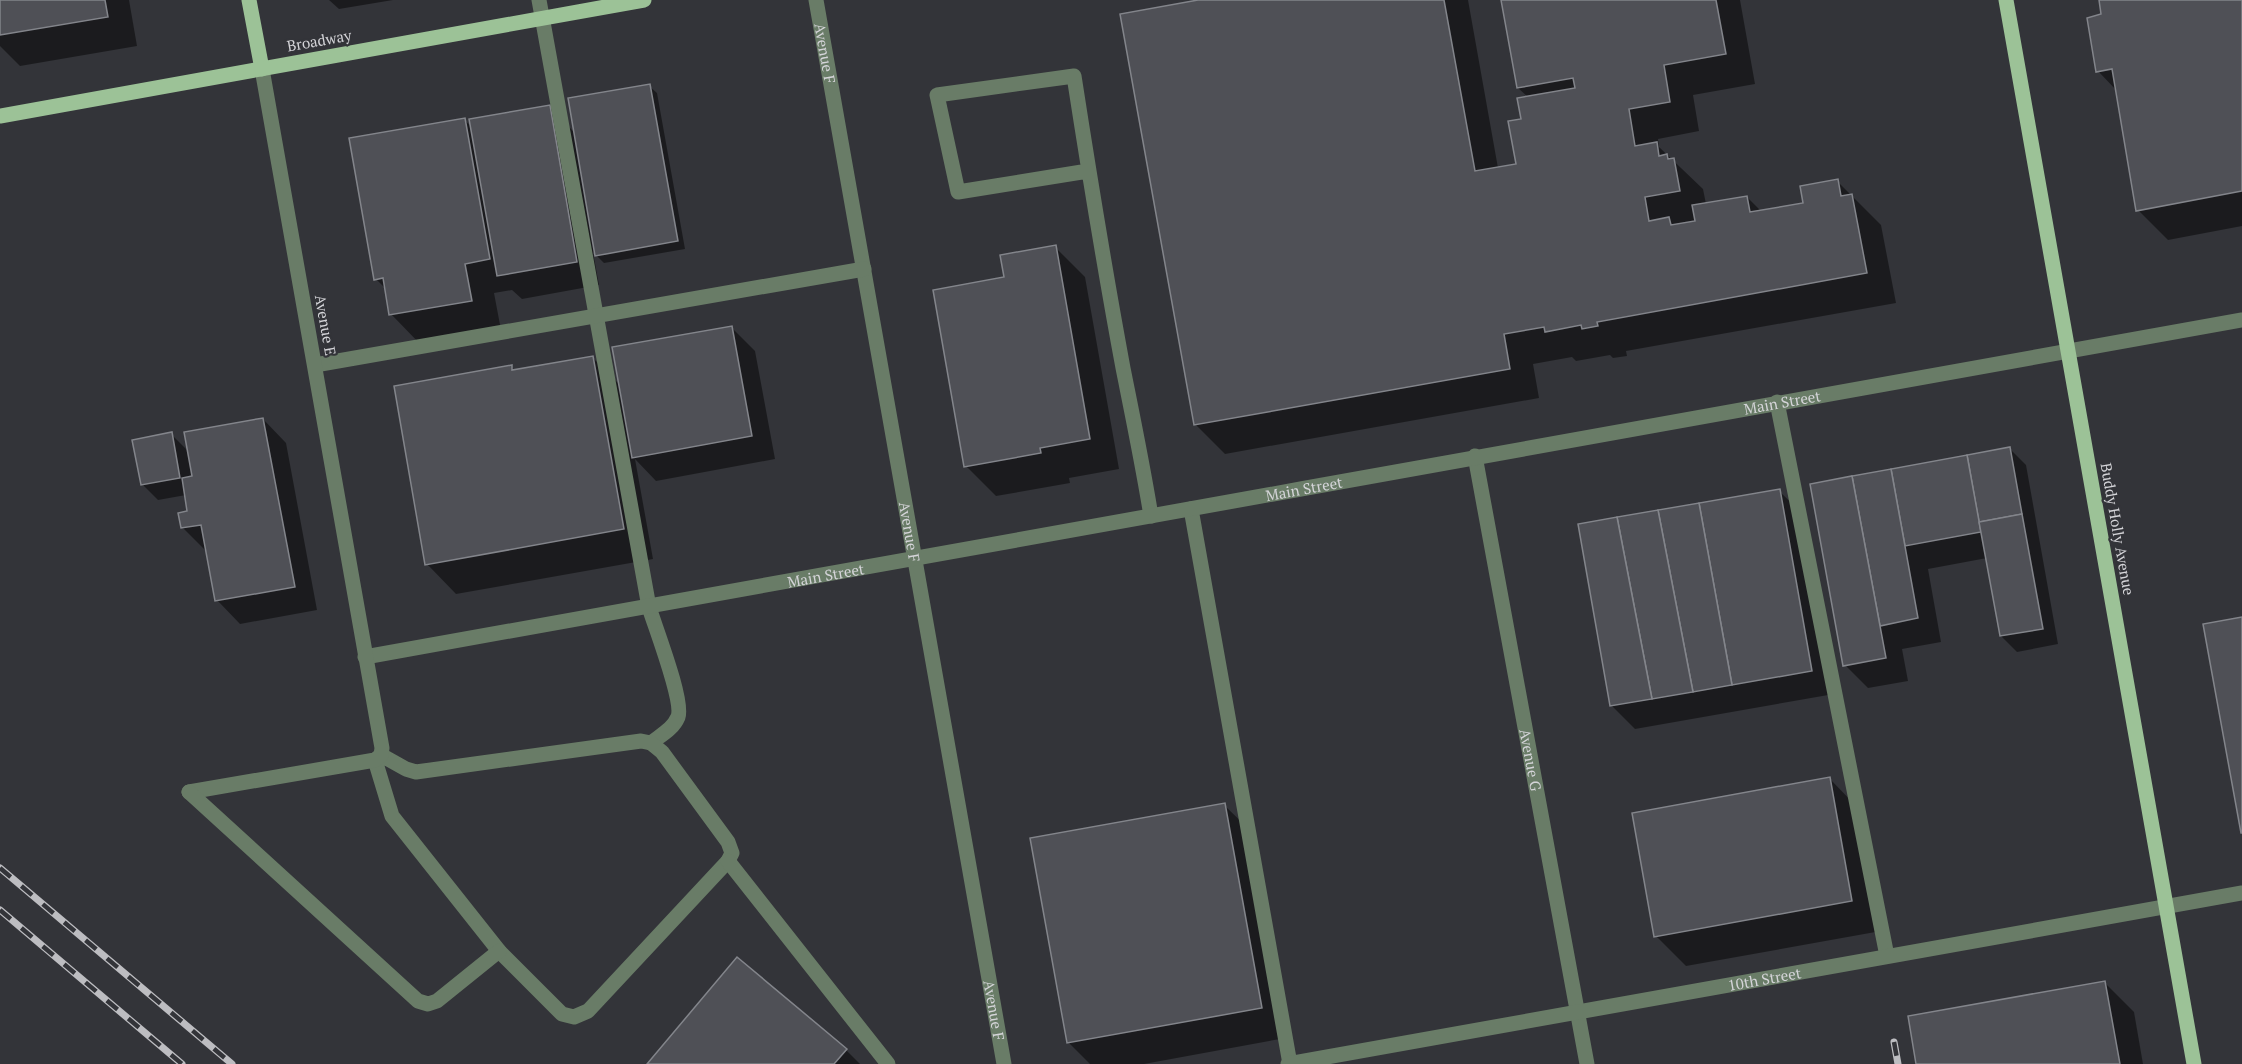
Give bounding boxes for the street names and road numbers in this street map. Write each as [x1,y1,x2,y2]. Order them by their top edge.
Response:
street label: Avenue F [810,21,841,85]
street label: Broadway [285,24,353,56]
street label: Avenue E [311,293,341,357]
street label: Main Street [1742,385,1823,419]
street label: Buddy Holly Avenue [2097,461,2139,597]
street label: Main Street [1264,472,1344,505]
street label: Avenue F [895,500,925,564]
street label: Main Street [786,558,866,592]
street label: Avenue G [1515,727,1547,793]
street label: 10th Street [1726,962,1803,995]
street label: Avenue F [979,979,1010,1042]

